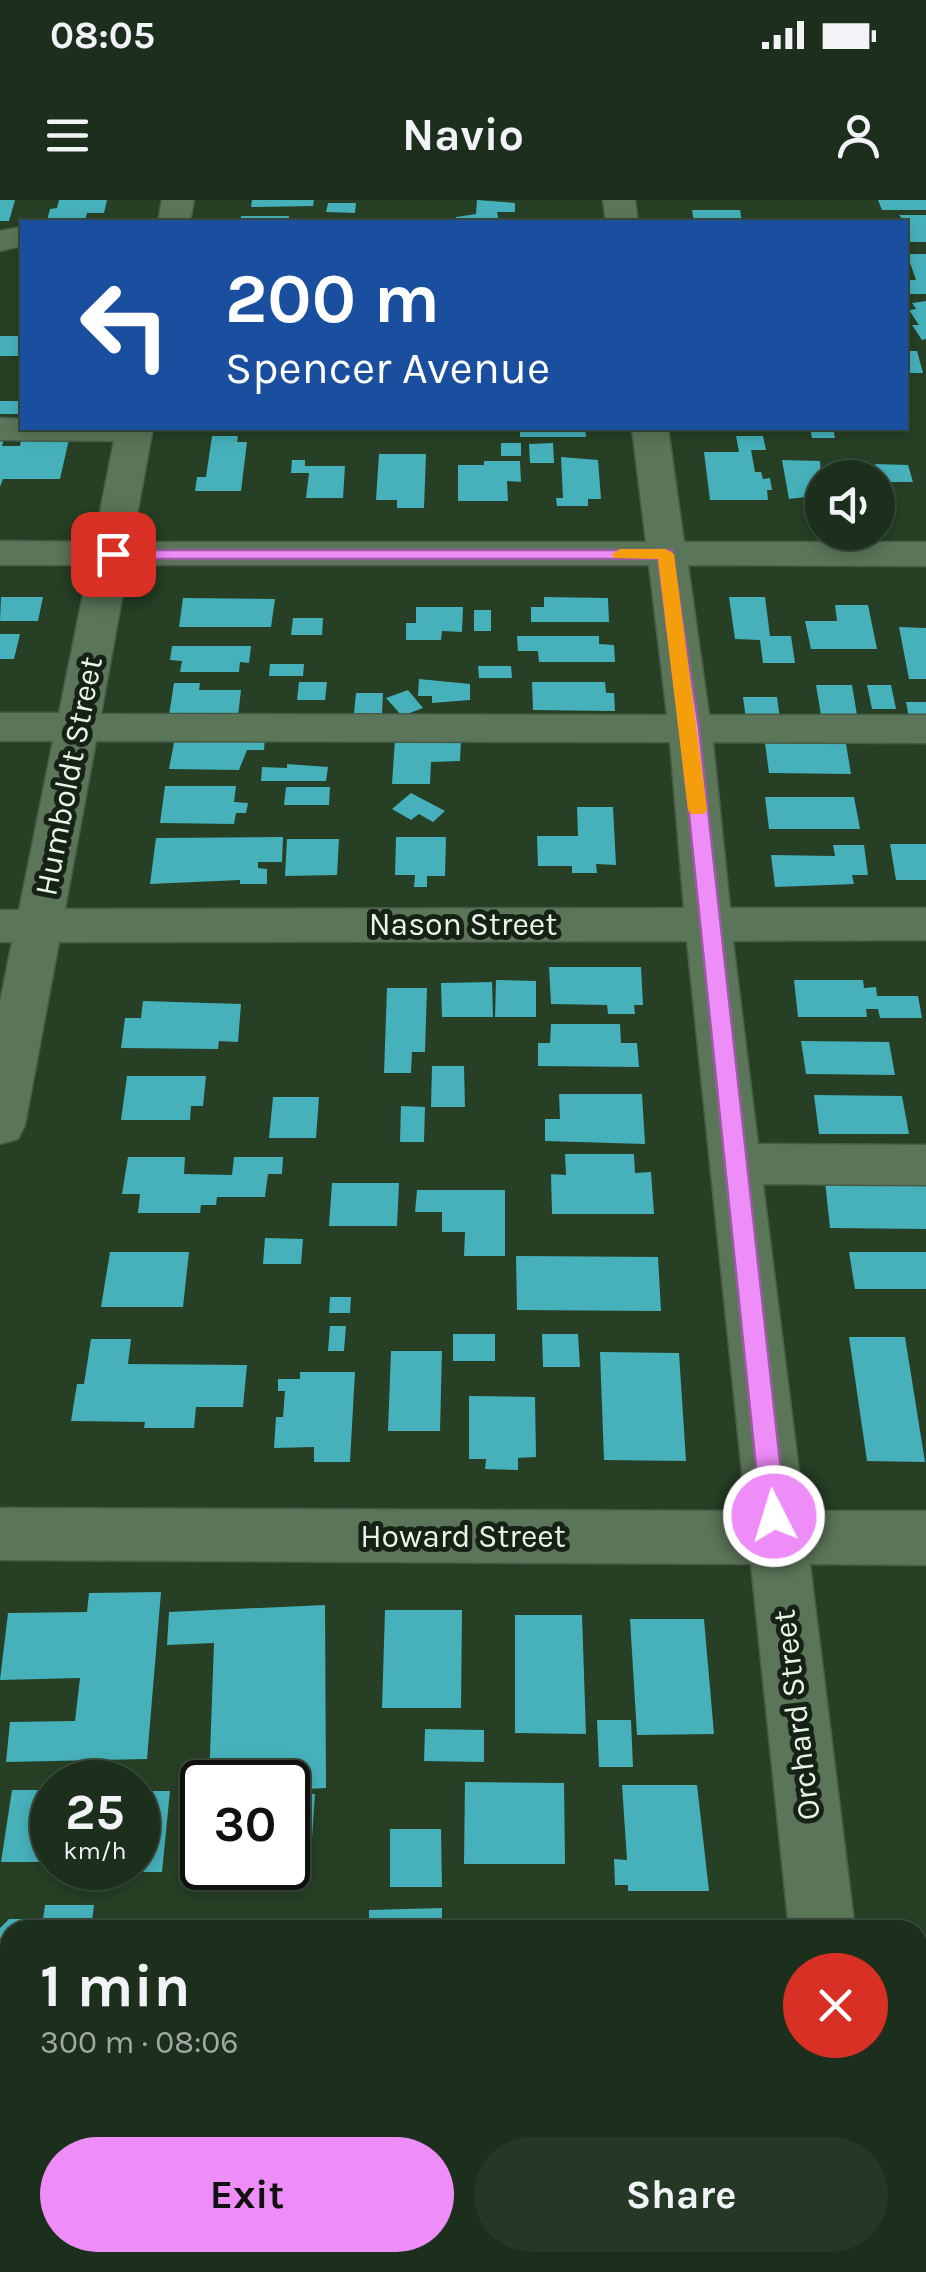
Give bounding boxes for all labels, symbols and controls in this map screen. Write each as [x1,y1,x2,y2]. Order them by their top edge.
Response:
text: 08:05 [50,13,155,58]
icon: menu [40,108,95,163]
icon: person [831,108,886,163]
text: Navio [402,109,524,161]
text: 200 m [225,258,440,340]
icon: left [60,260,190,390]
text: Spencer Avenue [225,342,550,394]
map controls [805,460,895,550]
button: sound [805,460,895,550]
pin [71,512,156,597]
icon: arrive [86,527,141,582]
street label: Humboldt Street [27,654,110,899]
street label: Nason Street [369,906,557,943]
position arrow [722,1464,826,1568]
street label: Howard Street [360,1518,566,1555]
street label: Orchard Street [765,1608,828,1822]
speed limit sign: 30 [180,1760,310,1890]
text: 25 [65,1783,125,1842]
text: km/h [63,1836,127,1865]
text: 1 min [40,1951,191,2021]
button: close [783,1953,888,2058]
text: 300 m · 08:06 [40,2024,239,2061]
button: Exit [40,2137,454,2252]
button: Share [474,2137,888,2252]

